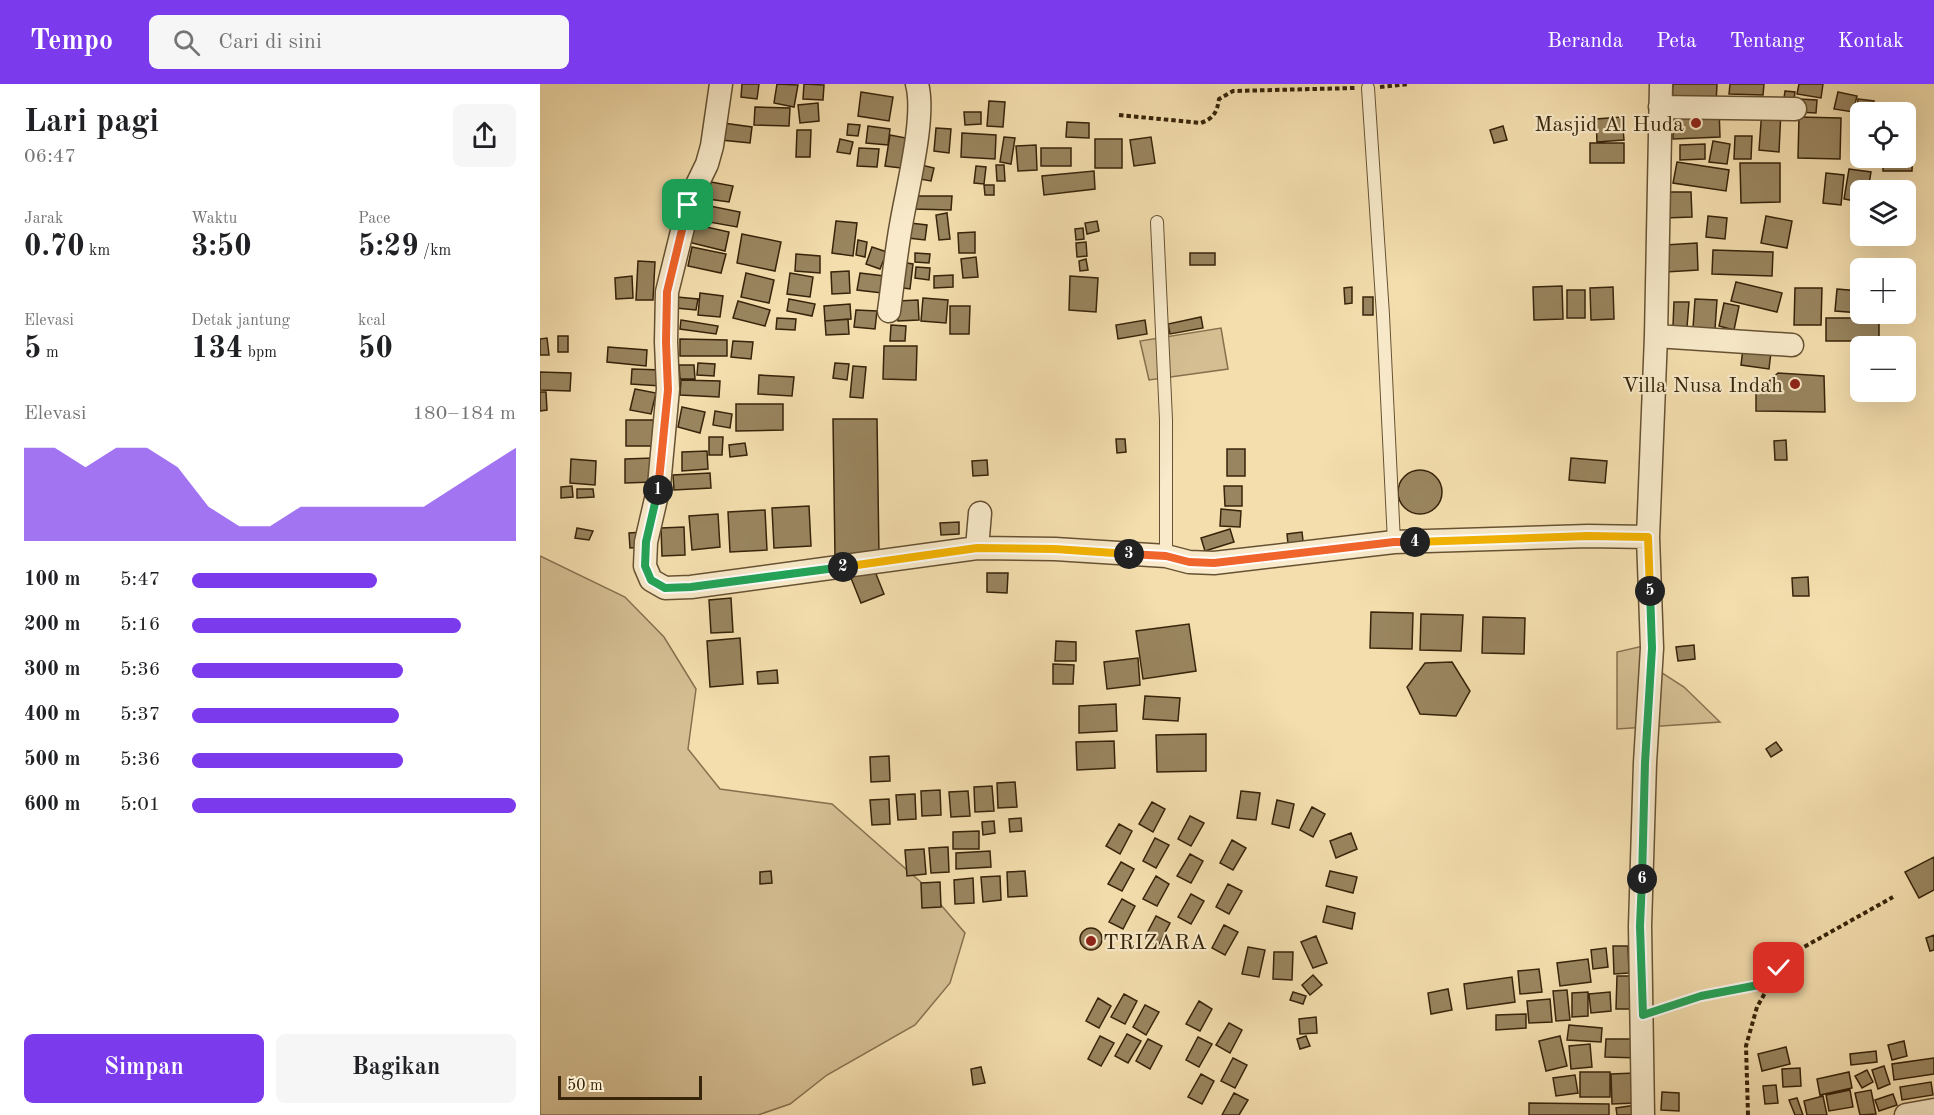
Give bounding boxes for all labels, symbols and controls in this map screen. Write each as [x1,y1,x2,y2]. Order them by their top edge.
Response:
search box [149,15,569,69]
icon: search [170,26,203,59]
text: Tempo [30,28,113,56]
text: Cari di sini [218,31,322,53]
text: Beranda [1547,31,1623,52]
text: Peta [1656,31,1697,52]
text: Tentang [1730,31,1805,52]
text: Kontak [1838,31,1904,52]
map controls [1850,102,1916,402]
button: locate [1850,102,1916,168]
button: share [453,104,516,167]
text: Lari pagi [24,106,159,139]
place label: Masjid Al Huda [1534,114,1684,136]
marker: Masjid Al Huda [1689,116,1703,130]
text: 06:47 [24,147,76,167]
pin [662,179,713,230]
button: layers [1850,180,1916,246]
icon: arrive [671,188,704,221]
text: Jarak [24,211,63,227]
text: Waktu [191,211,237,227]
text: Pace [358,211,390,227]
text: 0.70 [24,232,85,262]
text: 3:50 [191,232,252,262]
text: 5:29 [358,232,419,262]
text: km [85,243,110,259]
text: /km [419,243,451,259]
button: + [1850,258,1916,324]
text: Elevasi [24,313,74,329]
text: Detak jantung [191,313,290,329]
text: kcal [358,313,386,329]
text: 5 [24,334,41,364]
text: 134 [191,334,243,364]
text: 50 [358,334,393,364]
button: − [1850,336,1916,402]
text: m [41,345,59,361]
text: bpm [243,345,277,361]
place label: Villa Nusa Indah [1622,375,1783,397]
marker: Villa Nusa Indah [1788,377,1802,391]
text: Elevasi [24,404,86,424]
text: 180–184 m [413,404,516,424]
pin: 1 [643,475,673,505]
text: 1 [653,482,663,498]
pin: 4 [1400,527,1430,557]
text: 4 [1410,534,1420,550]
pin: 3 [1114,539,1144,569]
text: 3 [1124,546,1134,562]
pin: 2 [828,552,858,582]
text: 2 [838,559,848,575]
text: 100 m [24,570,80,590]
text: 5:47 [120,570,160,590]
pin: 5 [1635,576,1665,606]
text: 5 [1645,583,1655,599]
text: 200 m [24,615,80,635]
text: 5:16 [120,615,160,635]
text: 300 m [24,660,80,680]
text: 5:36 [120,660,160,680]
text: 400 m [24,705,80,725]
text: 5:37 [120,705,160,725]
text: 500 m [24,750,80,770]
text: 5:36 [120,750,160,770]
text: 600 m [24,795,80,815]
text: 5:01 [120,795,160,815]
pin: 6 [1627,864,1657,894]
text: 6 [1637,871,1647,887]
place label: TRIZARA [1103,932,1207,954]
marker: TRIZARA [1084,934,1098,948]
pin [1753,942,1804,993]
icon: check [1762,951,1795,984]
button: Simpan [24,1034,264,1103]
button: Bagikan [276,1034,516,1103]
scale bar [558,1073,702,1100]
text: 50 m [567,1078,603,1094]

